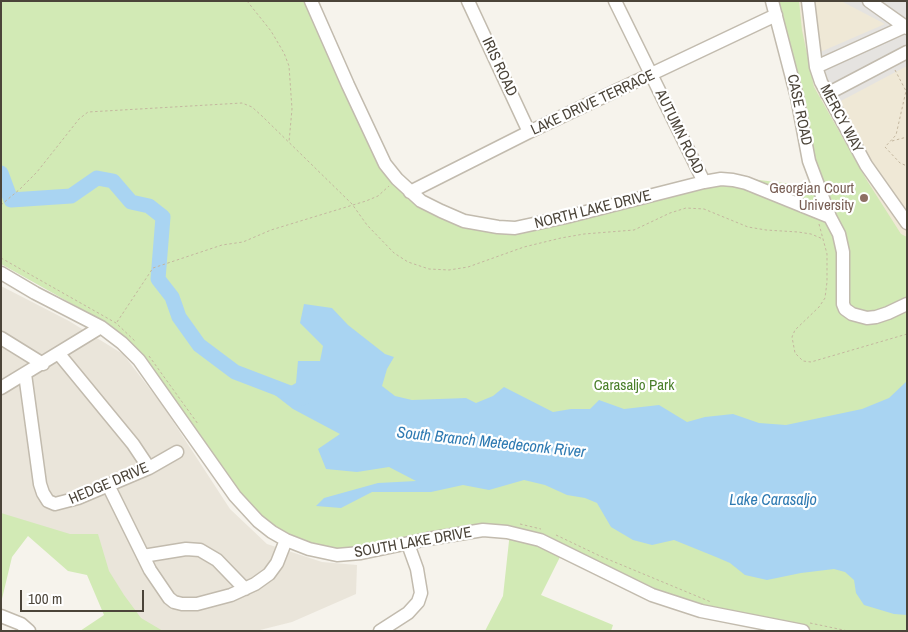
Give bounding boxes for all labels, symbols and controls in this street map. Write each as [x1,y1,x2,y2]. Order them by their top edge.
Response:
street label: IRIS ROAD [478,35,520,99]
street label: LAKE DRIVE TERRACE [528,66,658,140]
street label: CASE ROAD [783,73,815,147]
street label: MERCY WAY [816,82,866,156]
street label: AUTUMN ROAD [651,87,707,177]
place label: Georgian Court University [769,180,854,215]
street label: NORTH LAKE DRIVE [533,187,653,233]
marker: Georgian Court University [858,192,870,204]
park label: Carasaljo Park [594,377,674,395]
water label: South Branch Metedeconk River [396,424,586,462]
street label: HEDGE DRIVE [66,459,152,509]
water label: Lake Carasaljo [729,491,817,511]
street label: SOUTH LAKE DRIVE [353,524,473,562]
scale bar [22,580,146,612]
text: 100 m [28,588,62,609]

